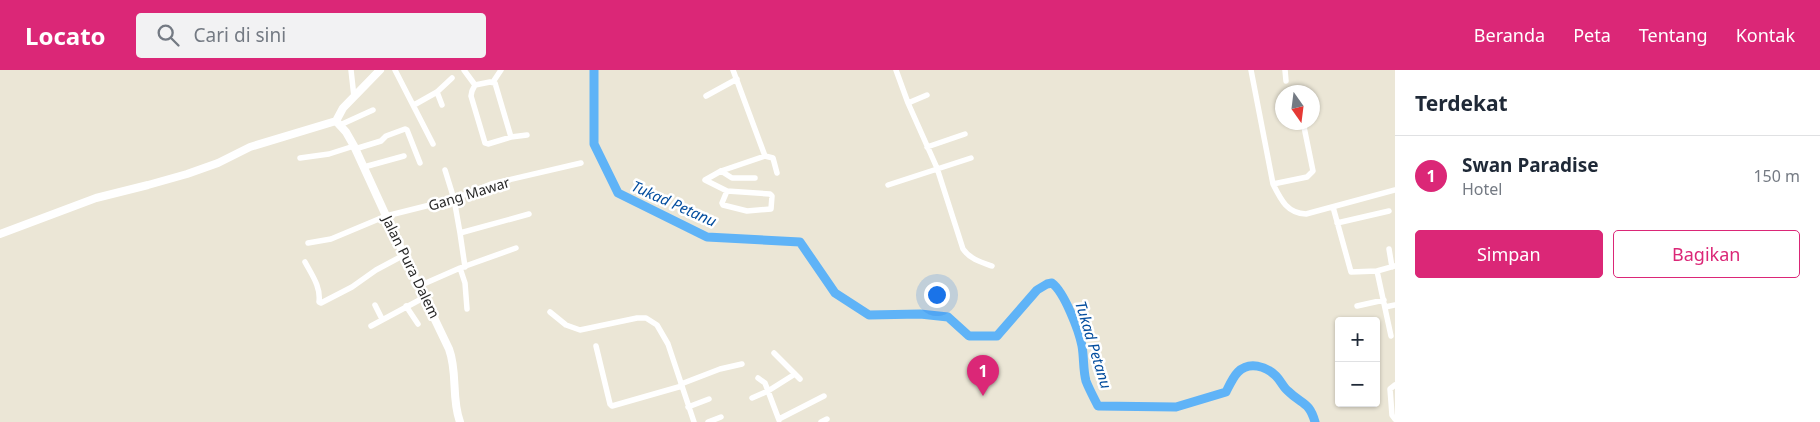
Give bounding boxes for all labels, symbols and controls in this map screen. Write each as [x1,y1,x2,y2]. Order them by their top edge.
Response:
search box [136,13,486,58]
text: Locato [25,19,106,52]
icon: search [154,21,182,49]
text: Cari di sini [194,22,286,48]
text: Beranda [1474,23,1545,47]
text: Peta [1573,23,1611,47]
text: Tentang [1639,23,1708,47]
text: Kontak [1736,23,1795,47]
north arrow [1275,85,1320,130]
text: Terdekat [1415,89,1508,117]
text: Swan Paradise [1462,152,1599,178]
text: 1 [1426,165,1436,187]
text: 150 m [1753,165,1800,187]
street label: Gang Mawar [426,172,512,215]
water label: Tukad Petanu [629,175,720,231]
text: Hotel [1462,178,1502,200]
street label: Jalan Pura Dalem [377,210,445,321]
button: Simpan [1415,230,1603,278]
button: Bagikan [1613,230,1800,278]
your location [924,282,950,308]
water label: Tukad Petanu [1071,298,1117,391]
map controls [1335,317,1380,407]
button: + [1335,317,1380,362]
pin: 1 [967,355,999,396]
button: − [1335,362,1380,407]

